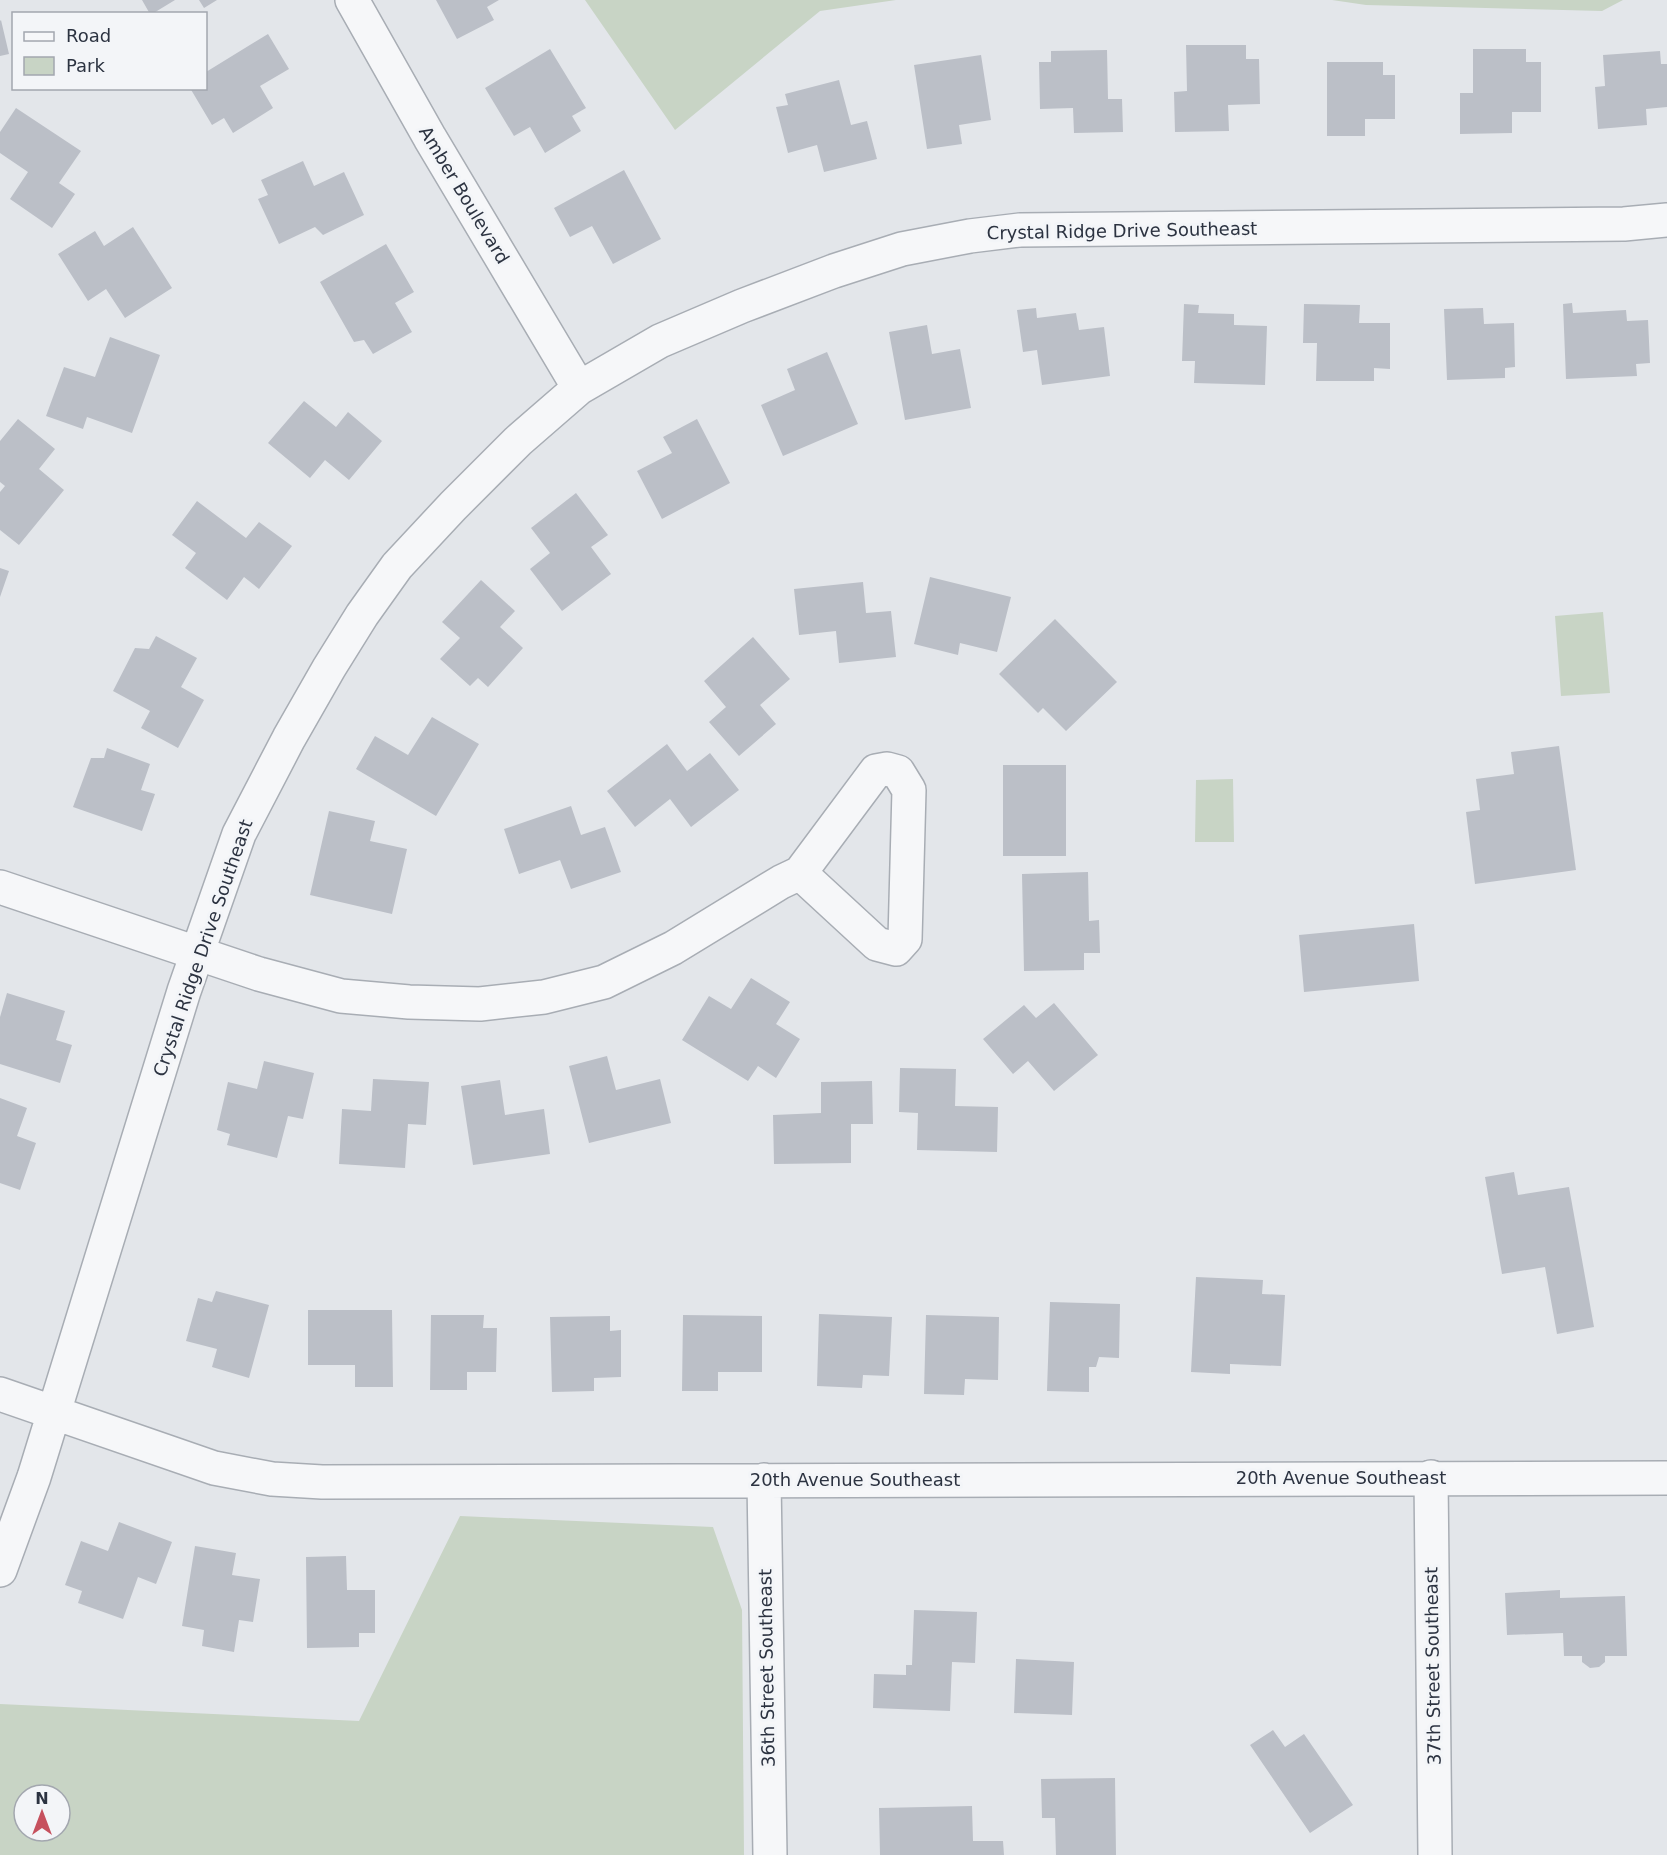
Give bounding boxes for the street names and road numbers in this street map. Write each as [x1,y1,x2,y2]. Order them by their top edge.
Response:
street label: Amber Boulevard [415,122,514,267]
street label: Crystal Ridge Drive Southeast [987,218,1257,243]
street label: Crystal Ridge Drive Southeast [149,817,256,1079]
street label: 20th Avenue Southeast [1236,1467,1446,1488]
street label: 20th Avenue Southeast [750,1469,960,1490]
street label: 37th Street Southeast [1420,1567,1445,1765]
street label: 36th Street Southeast [754,1569,779,1767]

